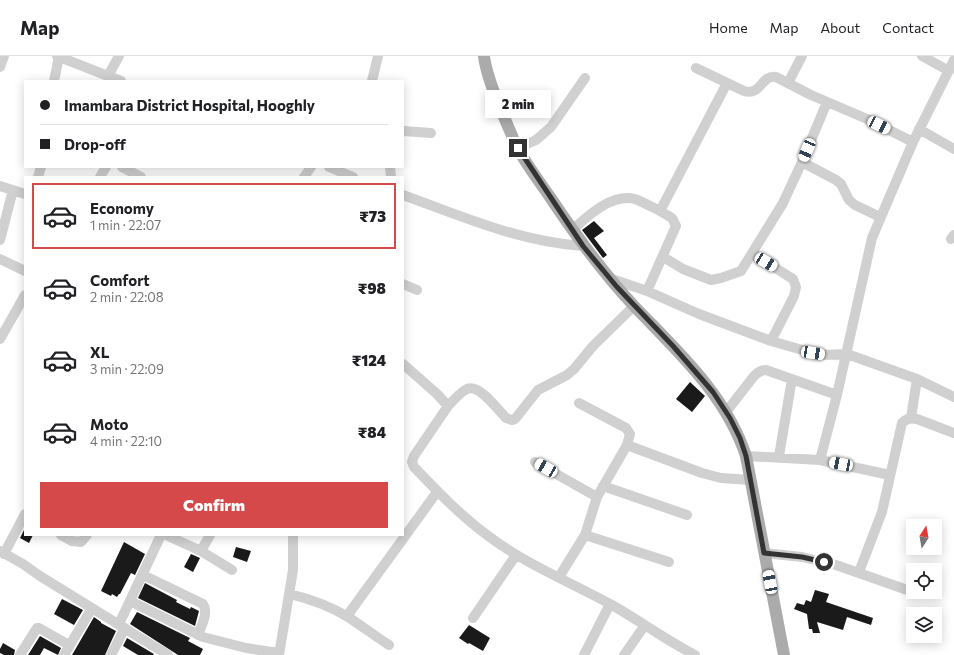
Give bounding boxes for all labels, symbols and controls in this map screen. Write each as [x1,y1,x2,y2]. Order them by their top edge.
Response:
text: Map [20,16,59,39]
text: Home [709,19,748,36]
text: Map [770,19,798,36]
text: About [820,19,860,36]
text: Contact [882,19,934,36]
callout: 2 min [485,90,551,118]
text: Imambara District Hospital, Hooghly [64,96,315,114]
text: 2 min [502,96,534,112]
car [866,114,892,136]
text: Drop-off [64,135,126,153]
car [797,137,817,163]
route end [509,139,527,157]
icon: car [42,198,78,234]
text: Economy [90,199,154,217]
text: ₹73 [359,207,386,225]
text: 1 min · 22:07 [90,217,161,233]
car [753,251,779,273]
icon: car [42,270,78,306]
text: Comfort [90,271,150,289]
text: ₹98 [358,279,386,297]
text: 2 min · 22:08 [90,289,164,305]
icon: car [42,342,78,378]
text: XL [90,343,109,361]
car [800,345,826,361]
text: ₹124 [352,351,386,369]
text: 3 min · 22:09 [90,361,164,377]
icon: car [42,414,78,450]
text: Moto [90,415,129,433]
text: ₹84 [358,423,386,441]
text: 4 min · 22:10 [90,433,162,449]
car [828,456,854,472]
car [533,457,559,479]
button: Confirm [40,482,388,528]
north arrow [906,519,942,555]
map controls [906,519,942,643]
route start [815,553,833,571]
button: locate [906,563,942,599]
car [762,569,778,595]
button: layers [906,607,942,643]

